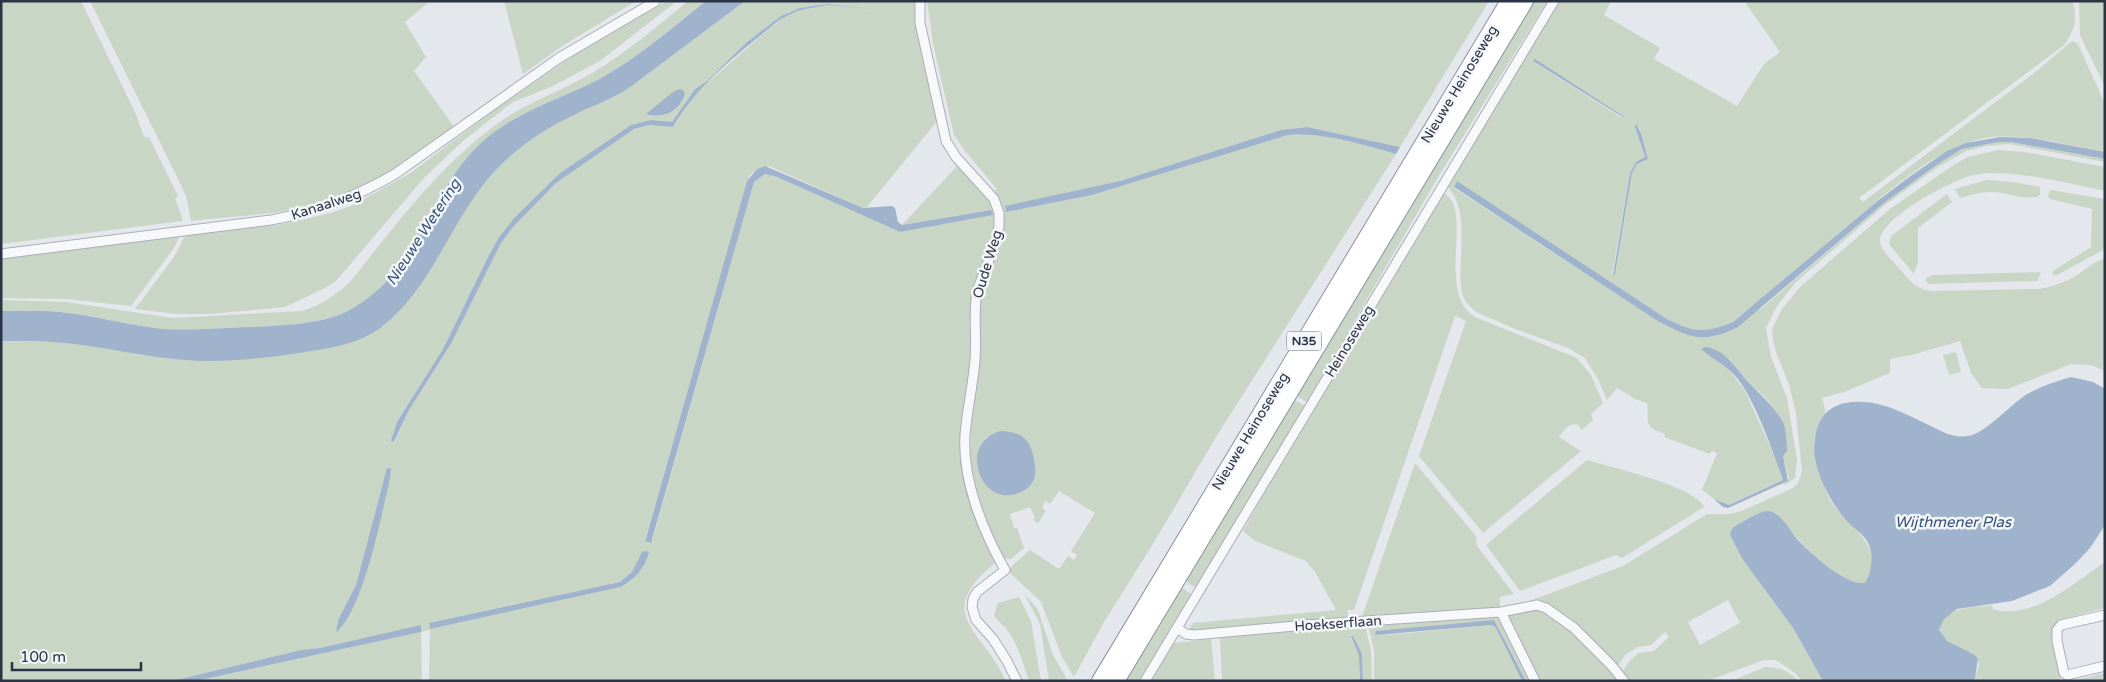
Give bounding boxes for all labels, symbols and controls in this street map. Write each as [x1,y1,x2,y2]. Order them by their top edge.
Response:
street label: Nieuwe Heinoseweg [1417,22,1501,146]
water label: Nieuwe Wetering [382,174,465,288]
street label: Kanaalweg [289,185,363,224]
street label: Oude Weg [969,228,1006,300]
street label: Heinoseweg [1321,302,1378,380]
road number: N35 [1286,332,1322,351]
street label: Nieuwe Heinoseweg [1208,369,1292,493]
water label: Wijthmener Plas [1895,513,2013,531]
street label: Hoekserflaan [1294,612,1382,635]
scale bar [12,640,141,672]
text: 100 m [20,648,66,666]

